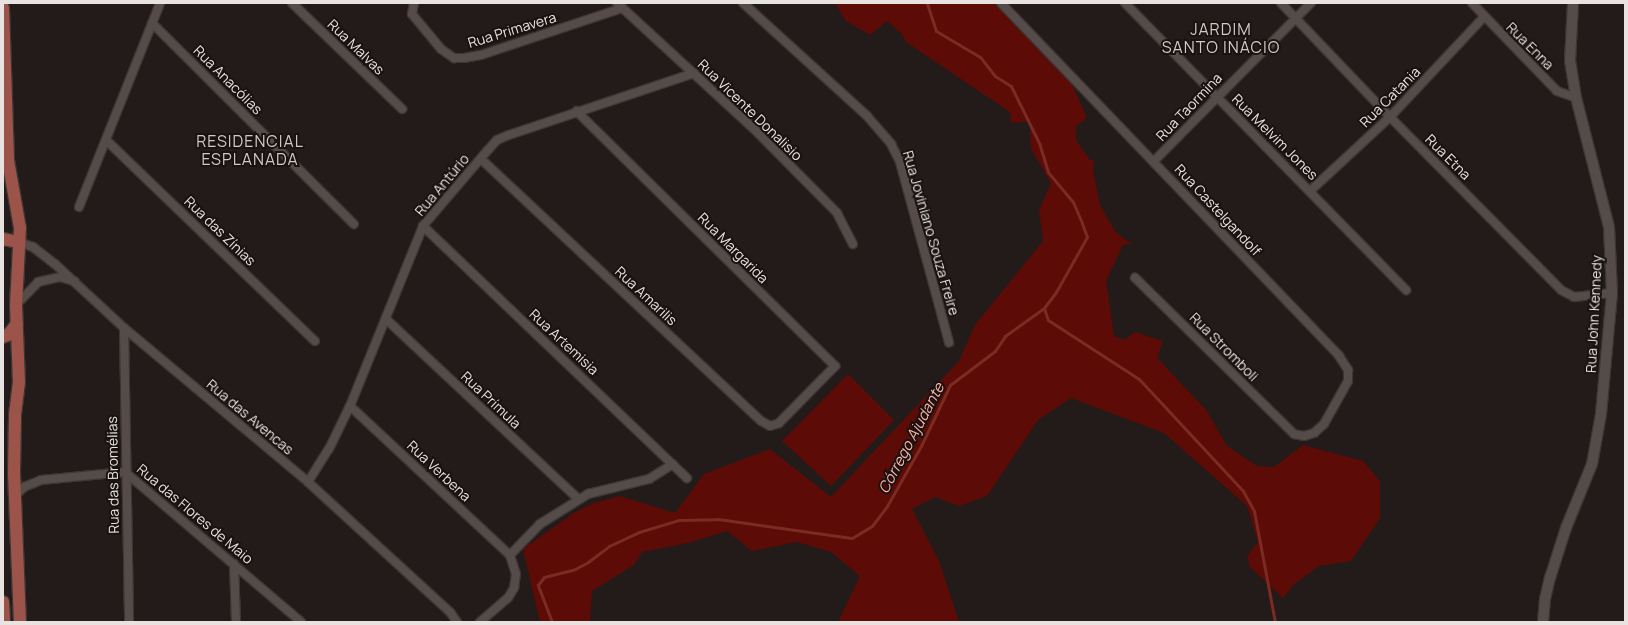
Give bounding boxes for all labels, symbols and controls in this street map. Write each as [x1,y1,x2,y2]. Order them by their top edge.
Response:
street label: Rua Primavera [466,9,558,51]
street label: Rua Malvas [324,16,388,78]
district label: JARDIM SANTO INÁCIO [1162,19,1280,57]
street label: Rua Enna [1503,19,1557,73]
street label: Rua Anacólias [190,42,266,118]
street label: Rua Vicente Donalisio [694,56,806,164]
street label: Rua Catania [1356,63,1424,131]
street label: Rua Taormina [1153,70,1225,144]
street label: Rua Melvim Jones [1229,91,1321,183]
district label: RESIDENCIAL ESPLANADA [196,131,304,169]
street label: Rua Etna [1422,131,1474,183]
street label: Rua Joviniano Souza Freire [899,149,963,317]
street label: Rua Antúrio [411,151,473,219]
street label: Rua Castelgandolf [1171,161,1265,259]
street label: Rua das Zínias [181,193,259,269]
street label: Rua Margarida [694,209,772,287]
street label: Rua John Kennedy [1583,255,1605,373]
street label: Rua Amarilis [612,263,680,329]
street label: Rua Artemisia [526,306,602,378]
street label: Rua Stromboli [1186,309,1262,385]
street label: Rua Prímula [458,368,524,432]
street label: Rua das Avencas [203,376,297,458]
water label: Córrego Ajudante [874,380,948,496]
street label: Rua das Bromélias [104,416,122,534]
street label: Rua Verbena [404,437,474,505]
street label: Rua das Flores de Maio [134,461,256,567]

